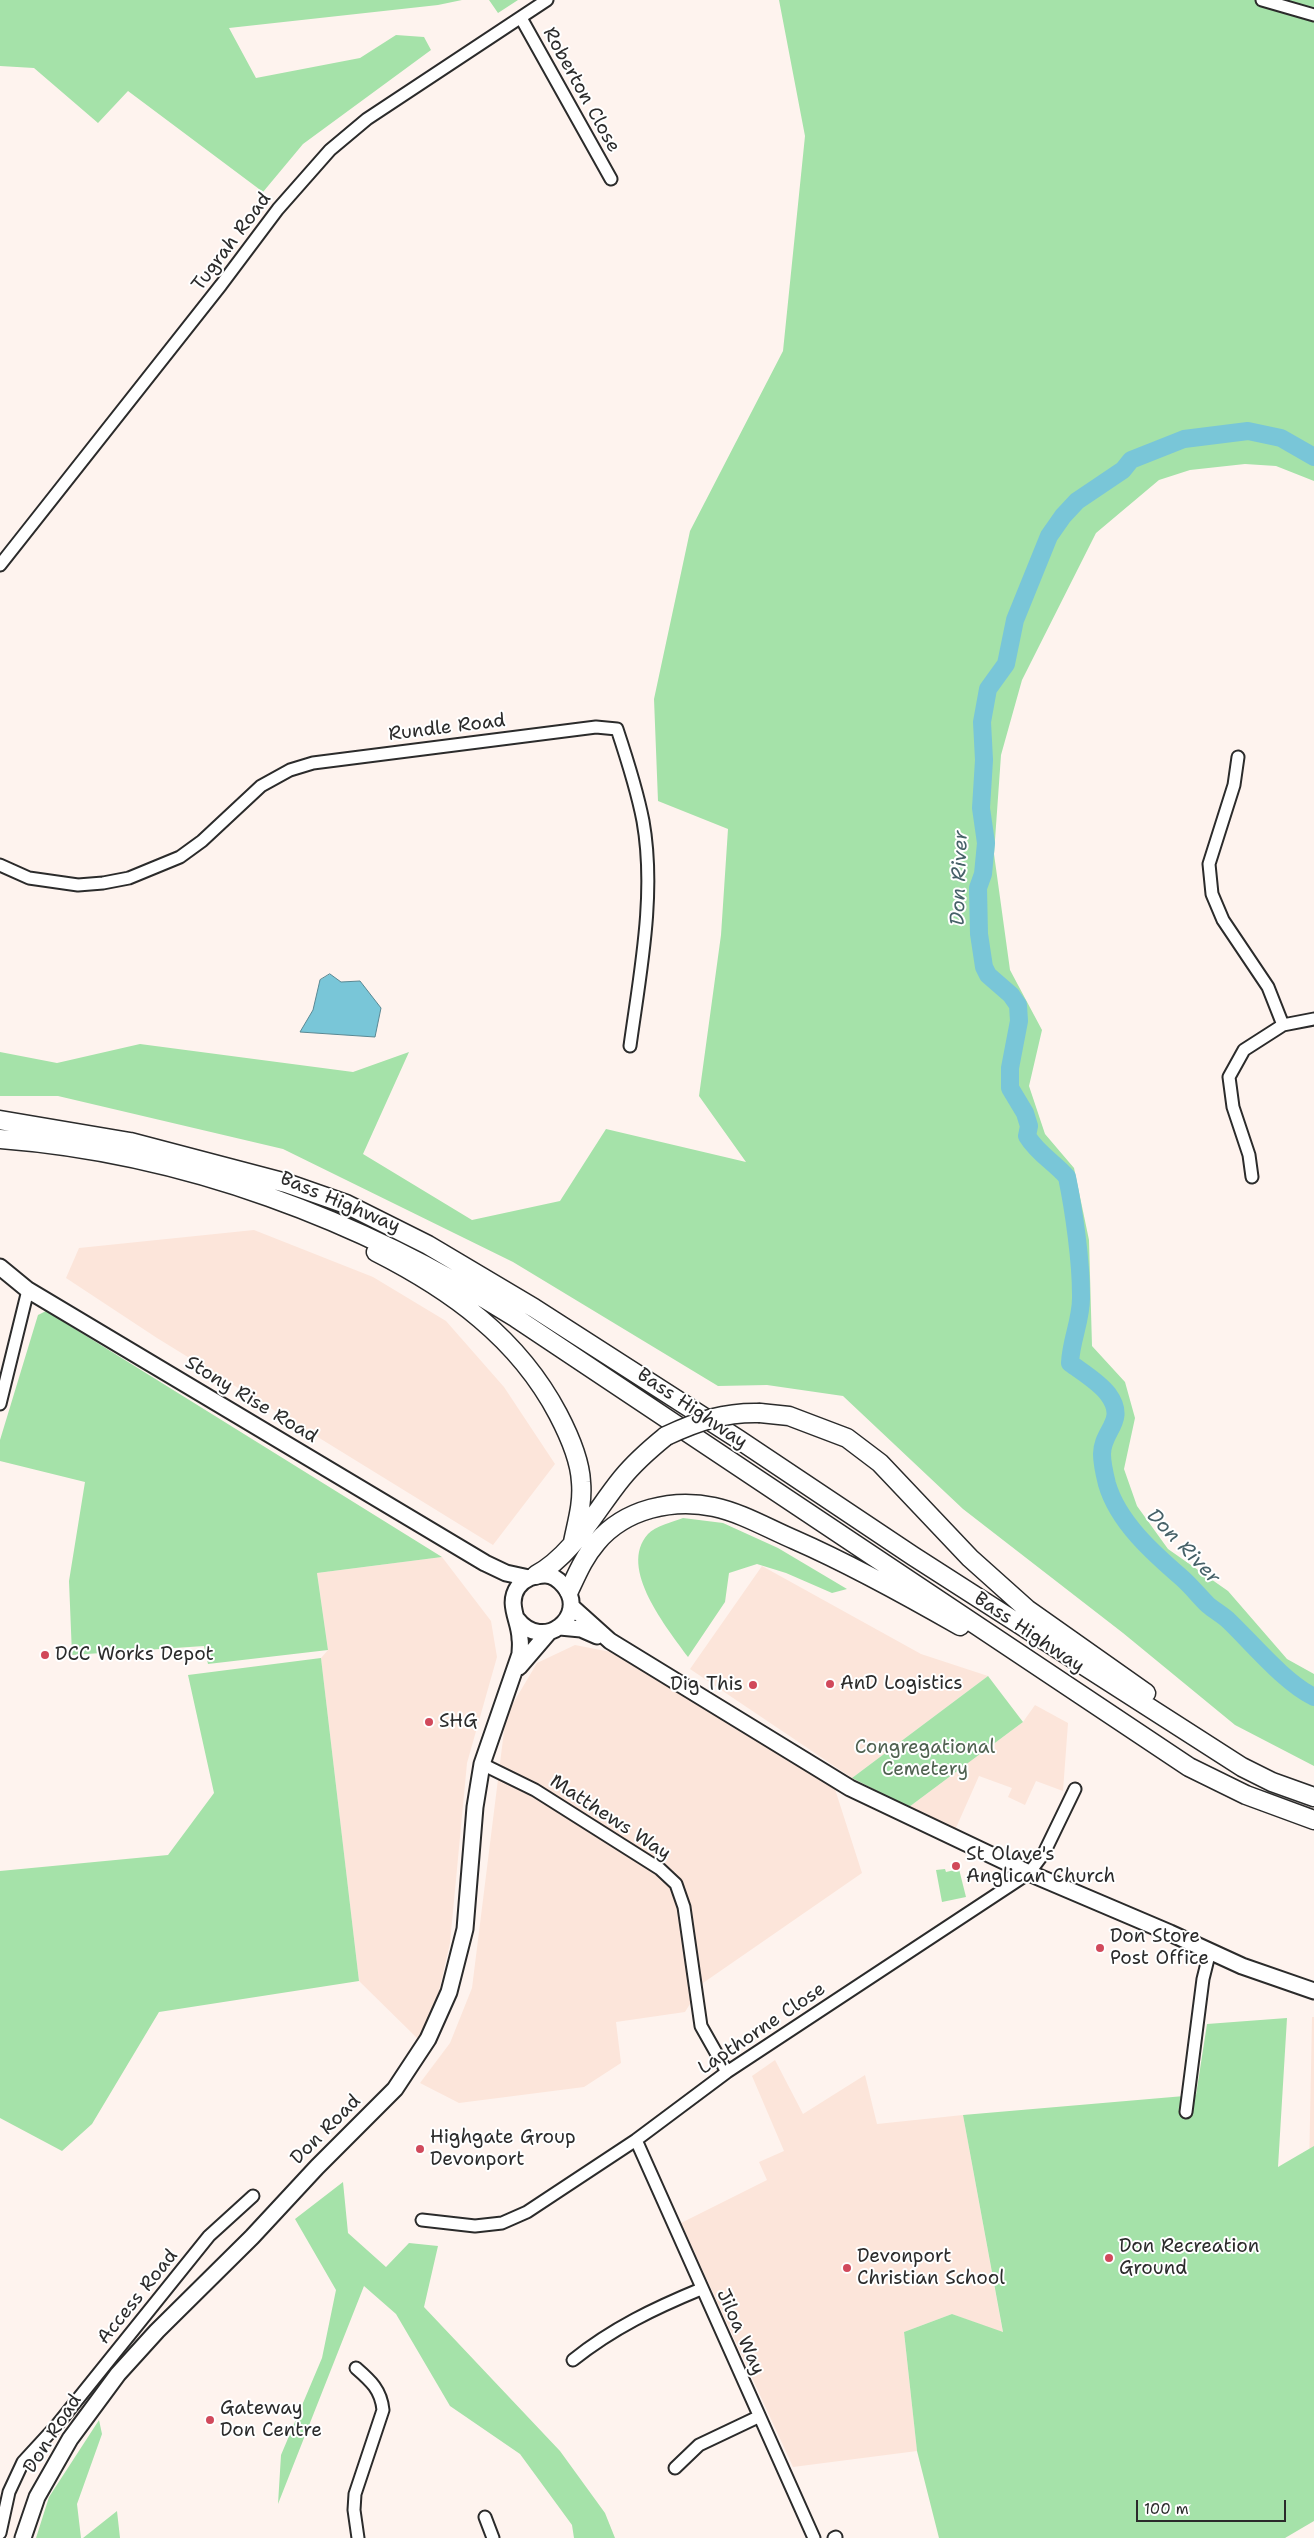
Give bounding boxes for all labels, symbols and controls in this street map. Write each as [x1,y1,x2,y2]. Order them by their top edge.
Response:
street label: Roberton Close [537,24,625,156]
street label: Tugrah Road [188,188,276,296]
street label: Rundle Road [387,710,507,746]
water label: Don River [946,830,974,926]
street label: Bass Highway [277,1167,403,1239]
street label: Stony Rise Road [181,1351,321,1449]
street label: Bass Highway [633,1364,751,1454]
water label: Don River [1141,1504,1225,1590]
street label: Bass Highway [970,1588,1088,1678]
place label: DCC Works Depot [55,1644,214,1666]
marker: DCC Works Depot [39,1649,51,1661]
place label: AnD Logistics [840,1673,963,1695]
place label: Dig This [670,1674,743,1696]
marker: AnD Logistics [824,1678,836,1690]
marker: Dig This [747,1679,759,1691]
place label: SHG [439,1711,478,1733]
marker: SHG [423,1716,435,1728]
park label: Congregational Cemetery [855,1737,995,1781]
street label: Matthews Way [545,1770,675,1866]
place label: St Olave's Anglican Church [966,1844,1115,1888]
marker: St Olave's Anglican Church [950,1860,962,1872]
place label: Don Store Post Office [1110,1926,1209,1970]
marker: Don Store Post Office [1094,1942,1106,1954]
street label: Lapthorne Close [694,1978,830,2080]
street label: Don Road [286,2090,366,2170]
place label: Highgate Group Devonport [430,2127,576,2171]
marker: Highgate Group Devonport [414,2143,426,2155]
place label: Don Recreation Ground [1119,2236,1259,2280]
street label: Access Road [93,2245,183,2349]
place label: Devonport Christian School [857,2246,1005,2290]
marker: Don Recreation Ground [1103,2252,1115,2264]
marker: Devonport Christian School [841,2262,853,2274]
street label: Jiloa Way [711,2285,769,2379]
street label: Don Road [19,2390,87,2478]
place label: Gateway Don Centre [220,2398,322,2442]
marker: Gateway Don Centre [204,2414,216,2426]
scale bar [1139,2490,1289,2522]
text: 100 m [1144,2499,1189,2519]

